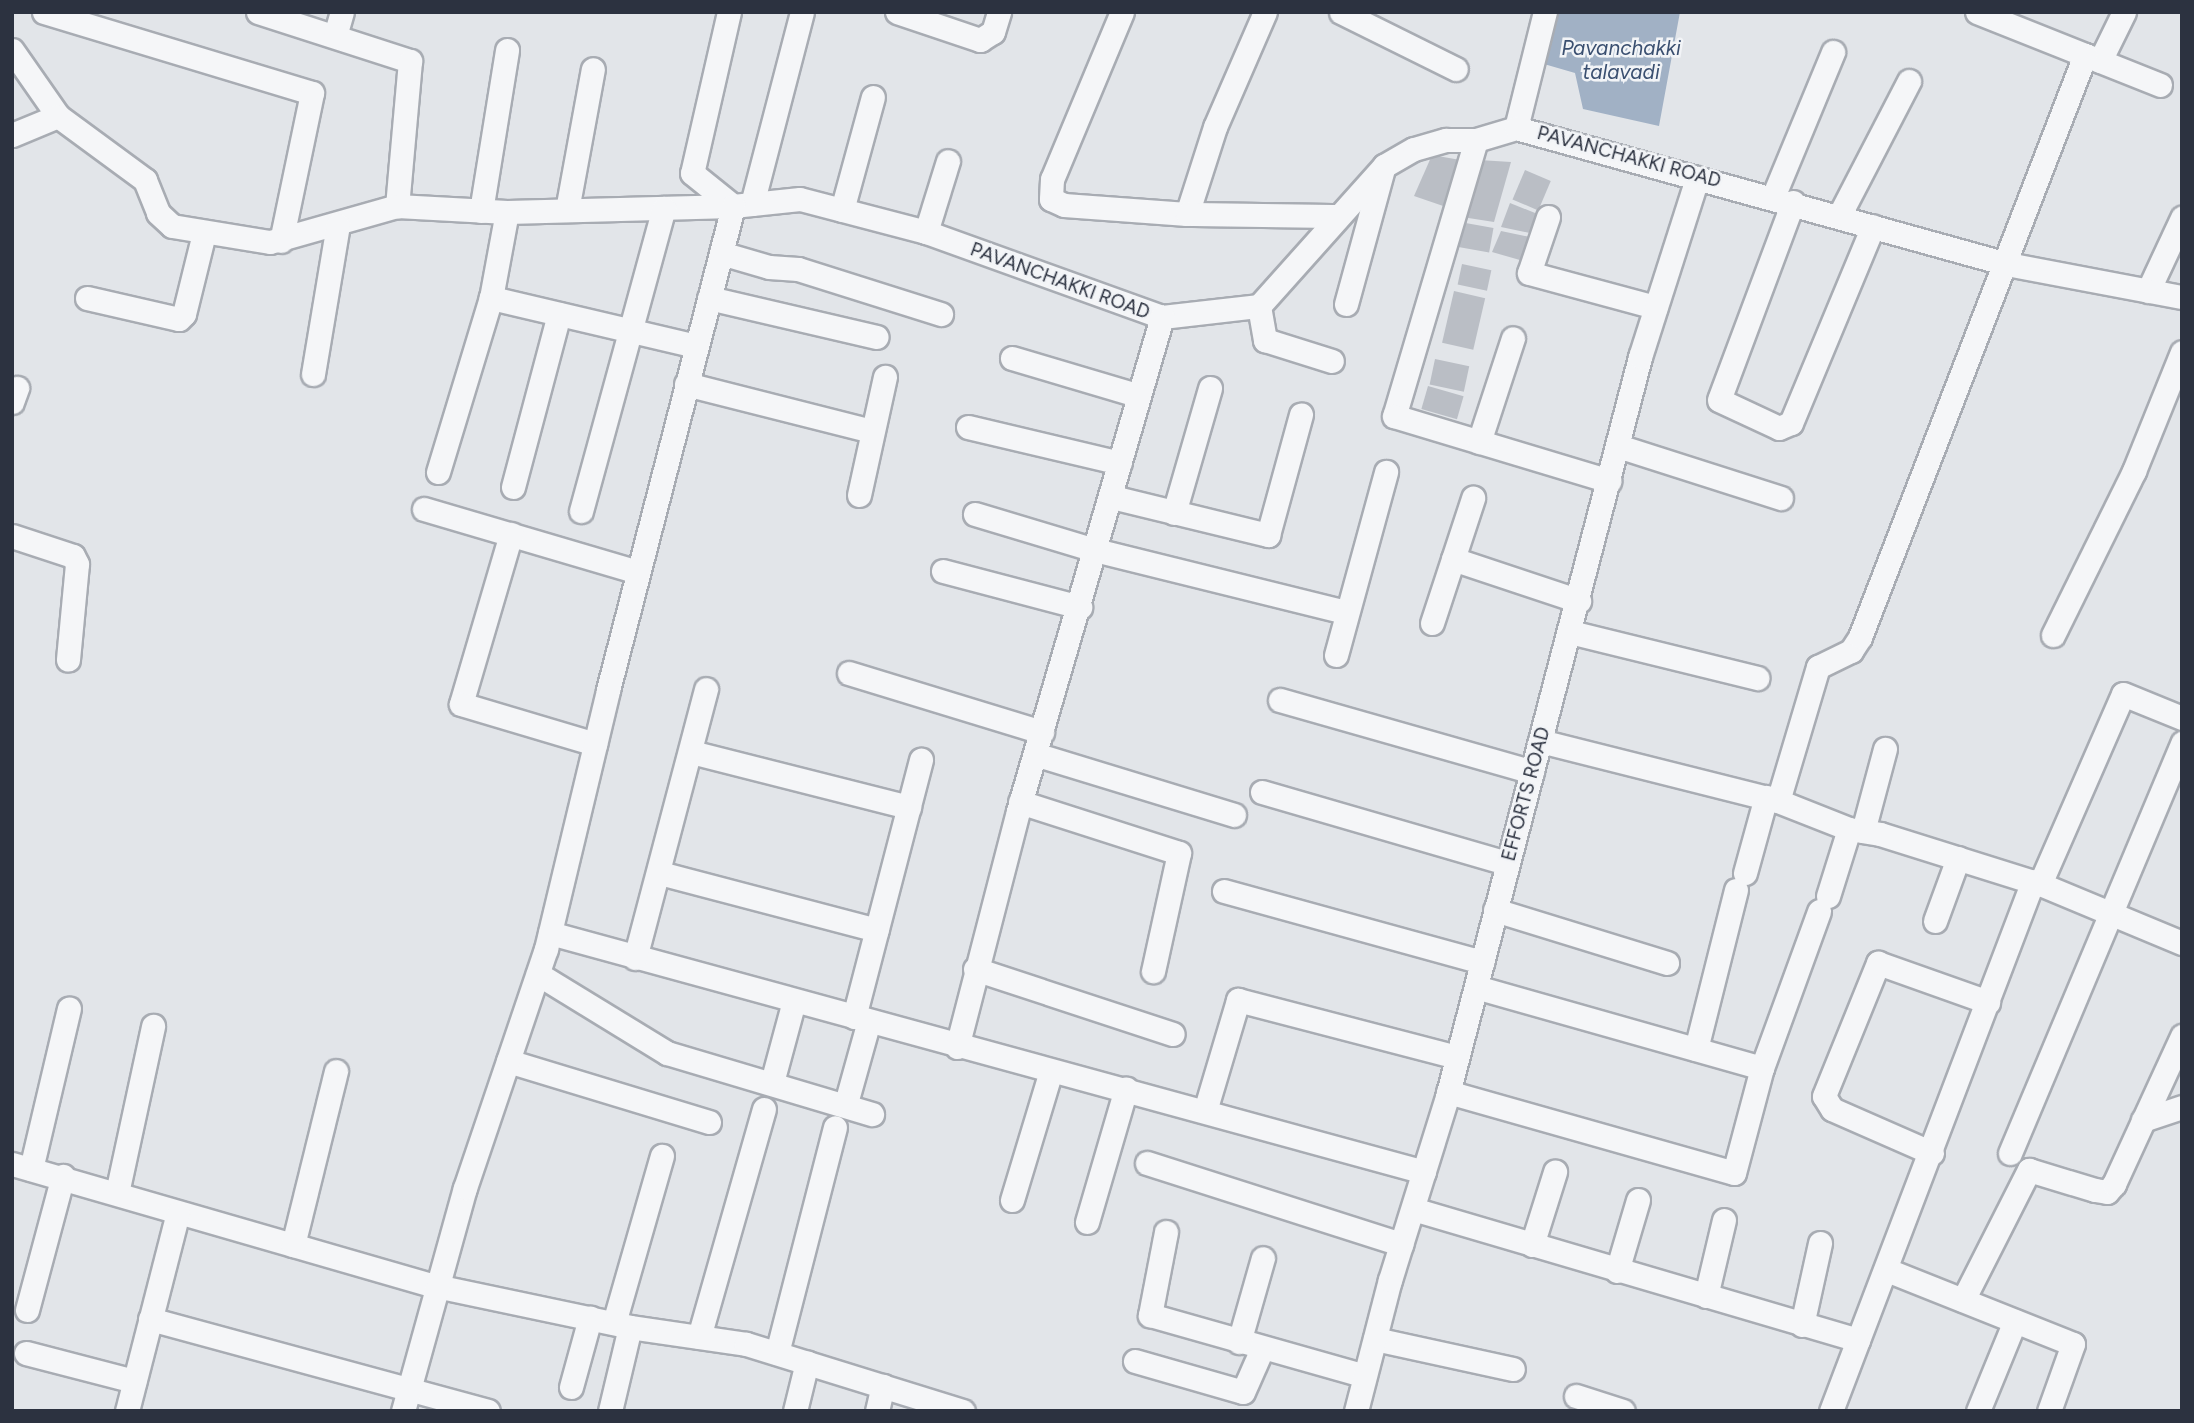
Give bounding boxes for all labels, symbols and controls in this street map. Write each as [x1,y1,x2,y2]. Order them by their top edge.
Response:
water label: Pavanchakki talavadi [1561,35,1681,85]
street label: PAVANCHAKKI ROAD [1535,121,1723,193]
street label: PAVANCHAKKI ROAD [967,238,1153,324]
street label: EFFORTS ROAD [1497,724,1555,864]

